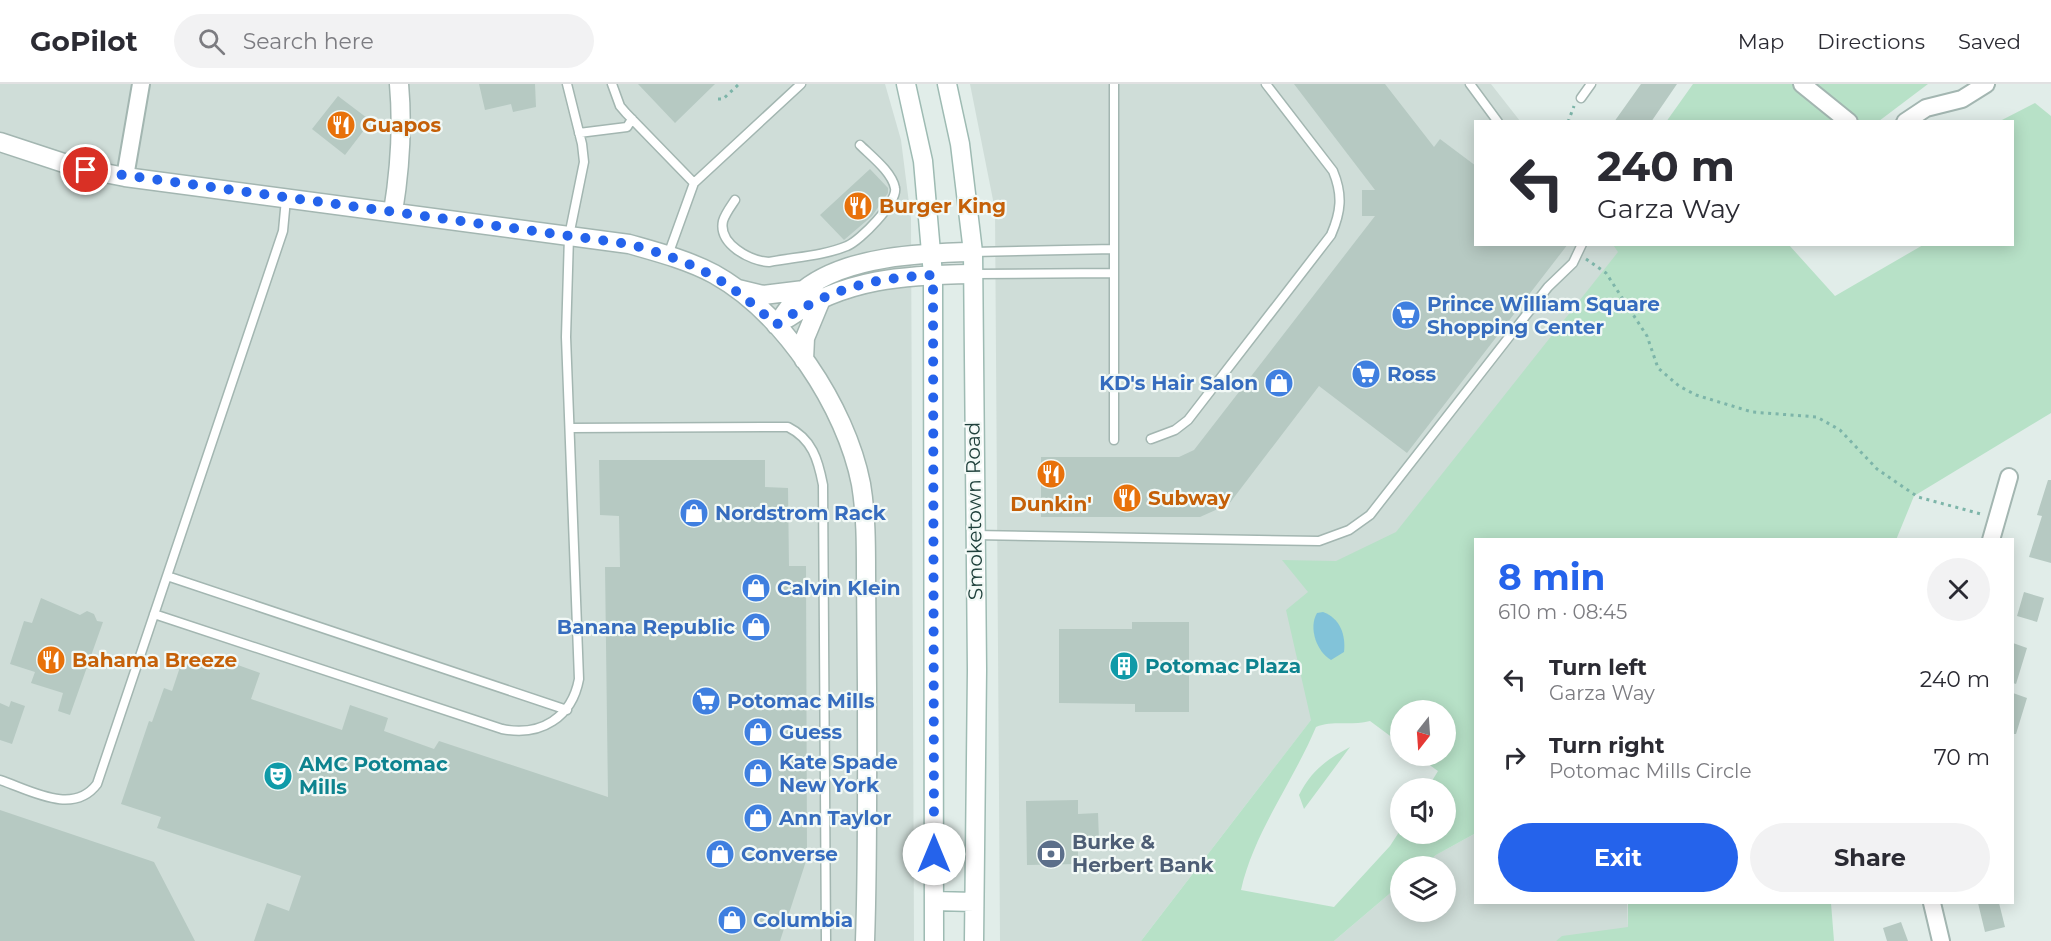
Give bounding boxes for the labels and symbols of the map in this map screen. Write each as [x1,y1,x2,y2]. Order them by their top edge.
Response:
restaurant icon: Guapos [325,109,357,141]
place label: Guapos [362,113,441,137]
pin [60,144,111,195]
restaurant icon: Burger King [842,190,874,222]
place label: Burger King [879,194,1006,218]
place label: Prince William Square Shopping Center [1427,292,1660,339]
supermarket icon: Prince William Square Shopping Center [1390,299,1422,331]
supermarket icon: Ross [1350,358,1382,390]
place label: Ross [1387,362,1436,386]
shop icon: KD's Hair Salon [1263,367,1295,399]
place label: KD's Hair Salon [1099,371,1258,395]
street label: Smoketown Road [960,422,988,600]
restaurant icon: Dunkin' [1035,458,1067,490]
restaurant icon: Subway [1111,482,1143,514]
place label: Subway [1148,486,1231,510]
place label: Dunkin' [1010,492,1092,516]
shop icon: Nordstrom Rack [678,497,710,529]
place label: Nordstrom Rack [715,501,887,525]
shop icon: Calvin Klein [740,572,772,604]
place label: Calvin Klein [777,576,901,600]
shop icon: Banana Republic [740,611,772,643]
place label: Banana Republic [557,615,735,639]
restaurant icon: Bahama Breeze [35,644,67,676]
place label: Bahama Breeze [72,648,237,672]
building icon: Potomac Plaza [1108,650,1140,682]
place label: Potomac Plaza [1145,654,1301,678]
supermarket icon: Potomac Mills [690,685,722,717]
place label: Potomac Mills [727,689,875,713]
north arrow [1390,700,1456,766]
shop icon: Guess [742,716,774,748]
place label: Guess [779,720,842,744]
place label: Kate Spade New York [779,750,898,797]
place label: AMC Potomac Mills [298,752,448,799]
shop icon: Kate Spade New York [742,757,774,789]
theatre icon: AMC Potomac Mills [262,760,294,792]
shop icon: Ann Taylor [742,802,774,834]
place label: Ann Taylor [778,806,892,830]
position arrow [902,822,966,886]
place label: Burke & Herbert Bank [1072,830,1214,877]
shop icon: Converse [704,838,736,870]
bank icon: Burke & Herbert Bank [1035,838,1067,870]
place label: Converse [741,842,838,866]
shop icon: Columbia [716,904,748,936]
place label: Columbia [753,908,853,932]

